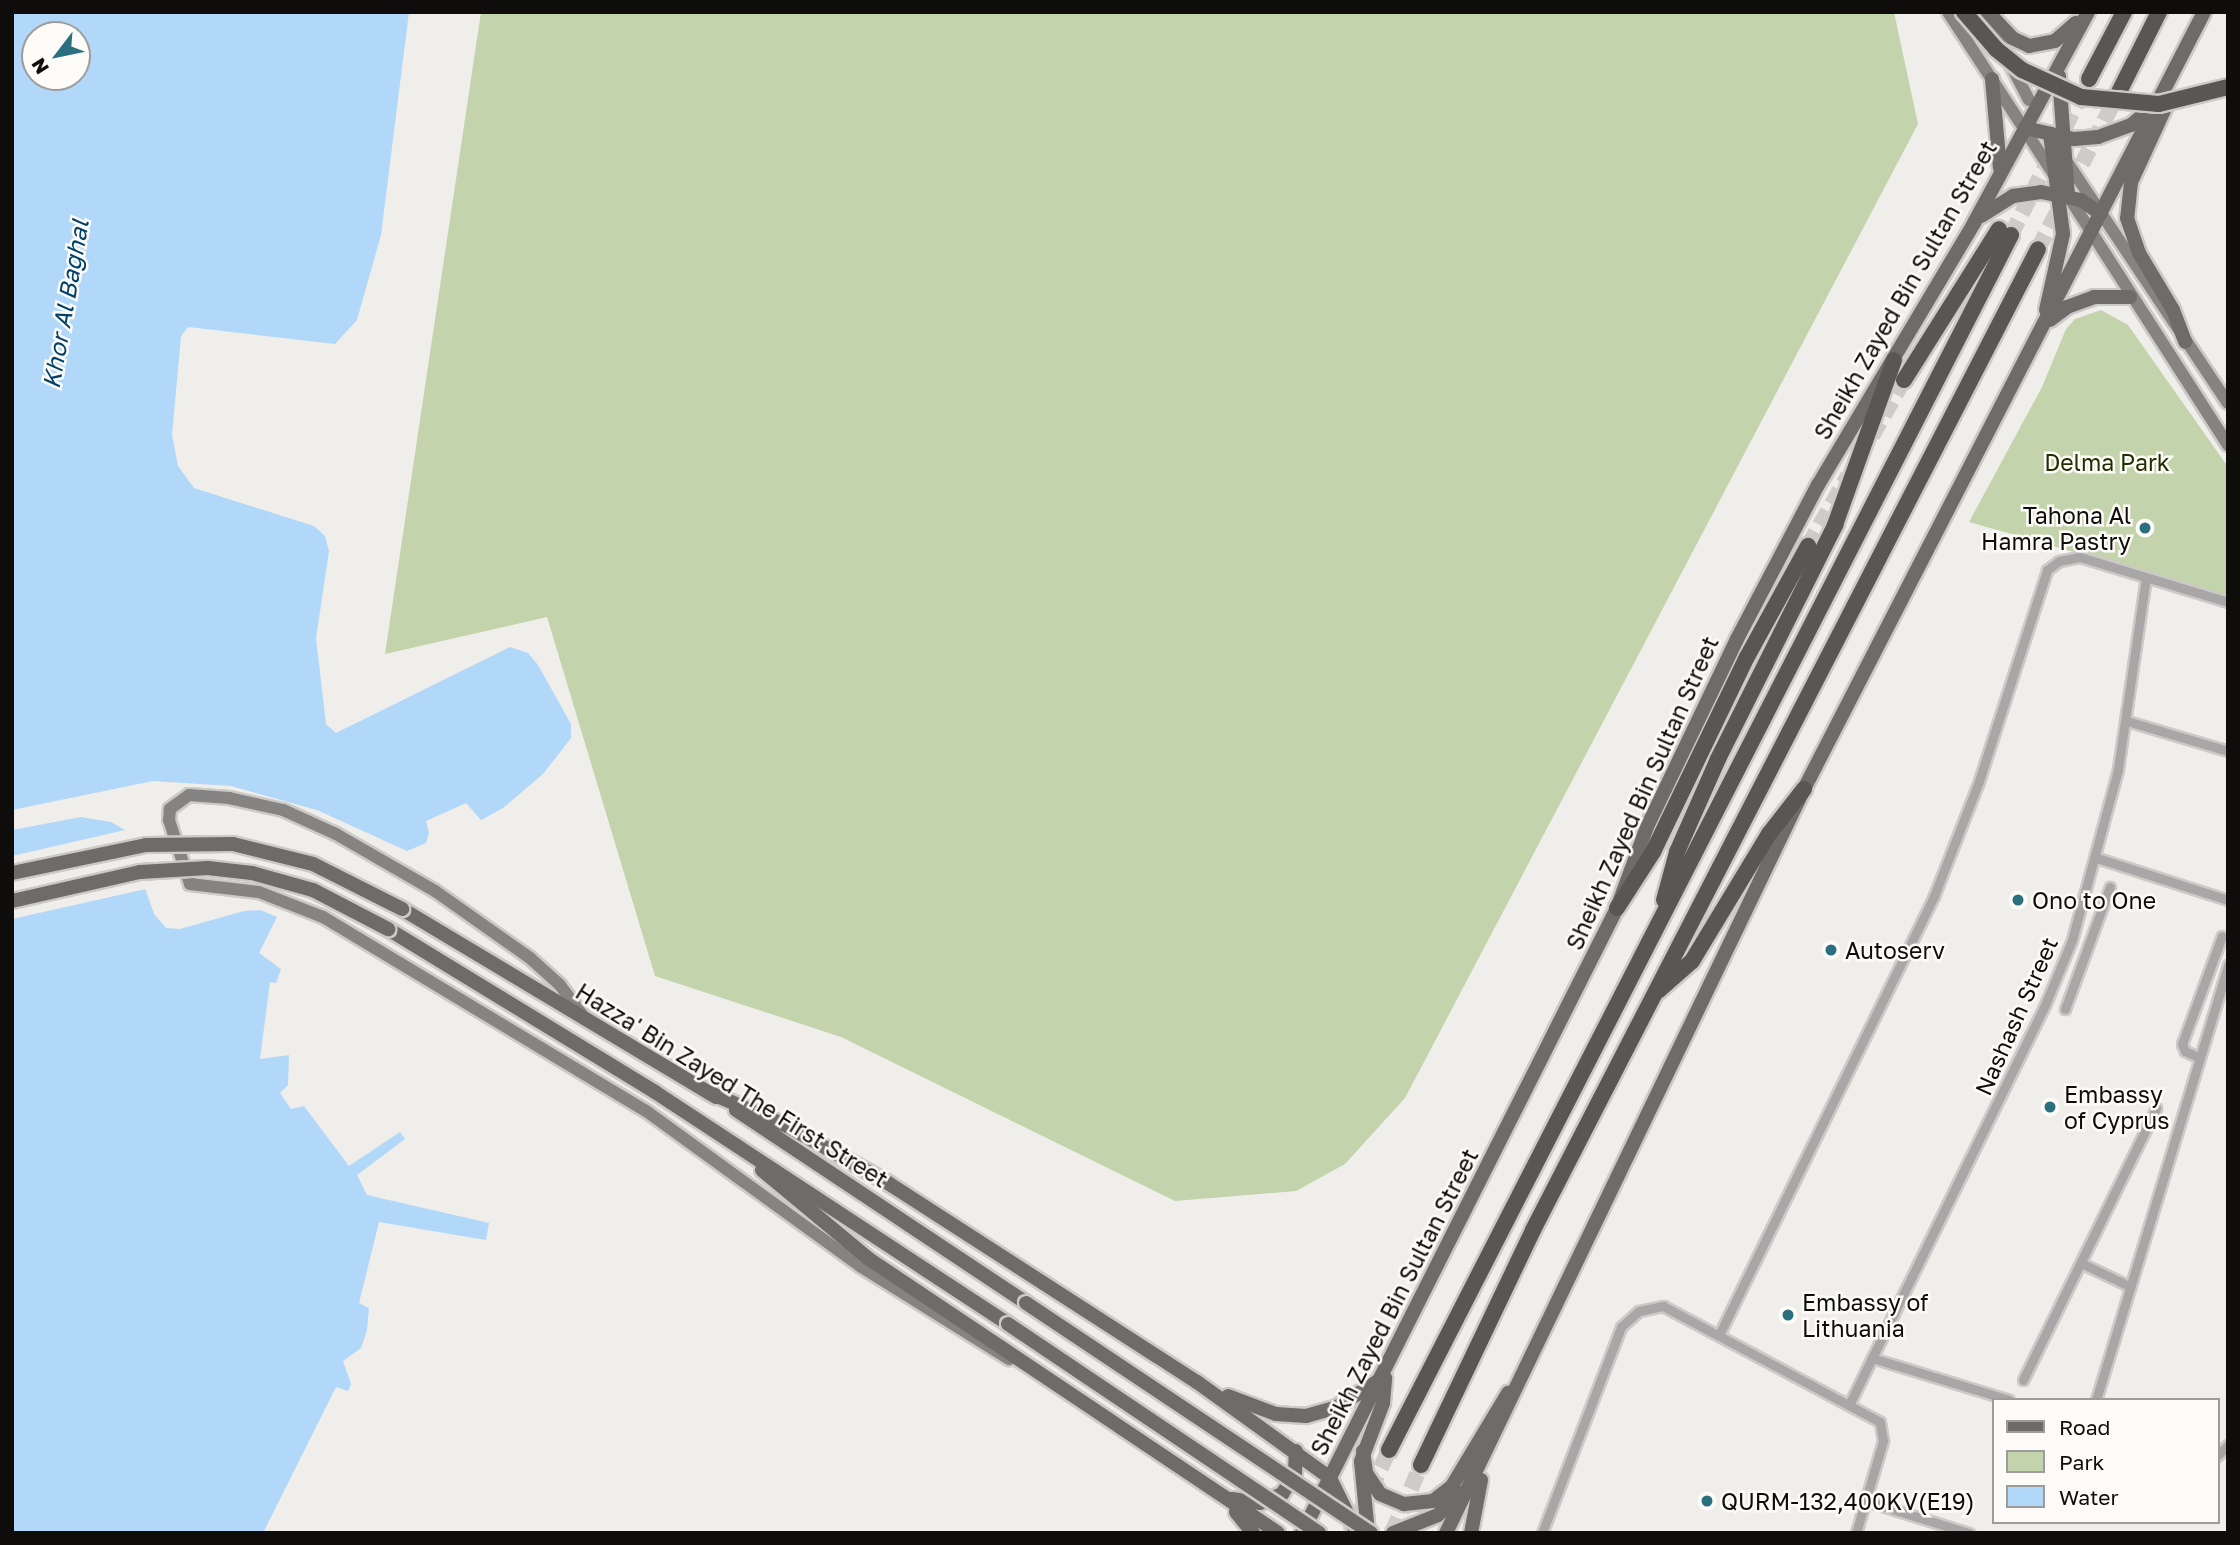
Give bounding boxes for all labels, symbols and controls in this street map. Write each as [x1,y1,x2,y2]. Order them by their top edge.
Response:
north arrow [21,21,91,91]
text: N [26,54,53,79]
street label: Sheikh Zayed Bin Sultan Street [1808,136,2002,444]
water label: Khor Al Baghal [36,217,94,391]
park label: Delma Park [2044,448,2170,476]
place label: Tahona Al Hamra Pastry [1981,501,2131,555]
marker: Tahona Al Hamra Pastry [2137,520,2153,536]
street label: Sheikh Zayed Bin Sultan Street [1560,632,1724,954]
place label: Ono to One [2032,886,2156,914]
marker: Ono to One [2010,892,2026,908]
street label: Nashash Street [1969,933,2063,1099]
place label: Autoserv [1845,936,1945,964]
marker: Autoserv [1823,942,1839,958]
street label: Hazza' Bin Zayed The First Street [571,977,893,1193]
place label: Embassy of Cyprus [2064,1080,2169,1134]
marker: Embassy of Cyprus [2042,1099,2058,1115]
street label: Sheikh Zayed Bin Sultan Street [1304,1144,1484,1460]
place label: Embassy of Lithuania [1802,1288,1928,1342]
marker: Embassy of Lithuania [1780,1307,1796,1323]
legend [1992,1398,2219,1524]
text: Road [2059,1414,2110,1440]
text: Park [2059,1449,2104,1475]
text: Water [2059,1484,2119,1510]
place label: QURM-132,400KV(E19) [1721,1487,1974,1515]
marker: QURM-132,400KV(E19) [1699,1493,1715,1509]

